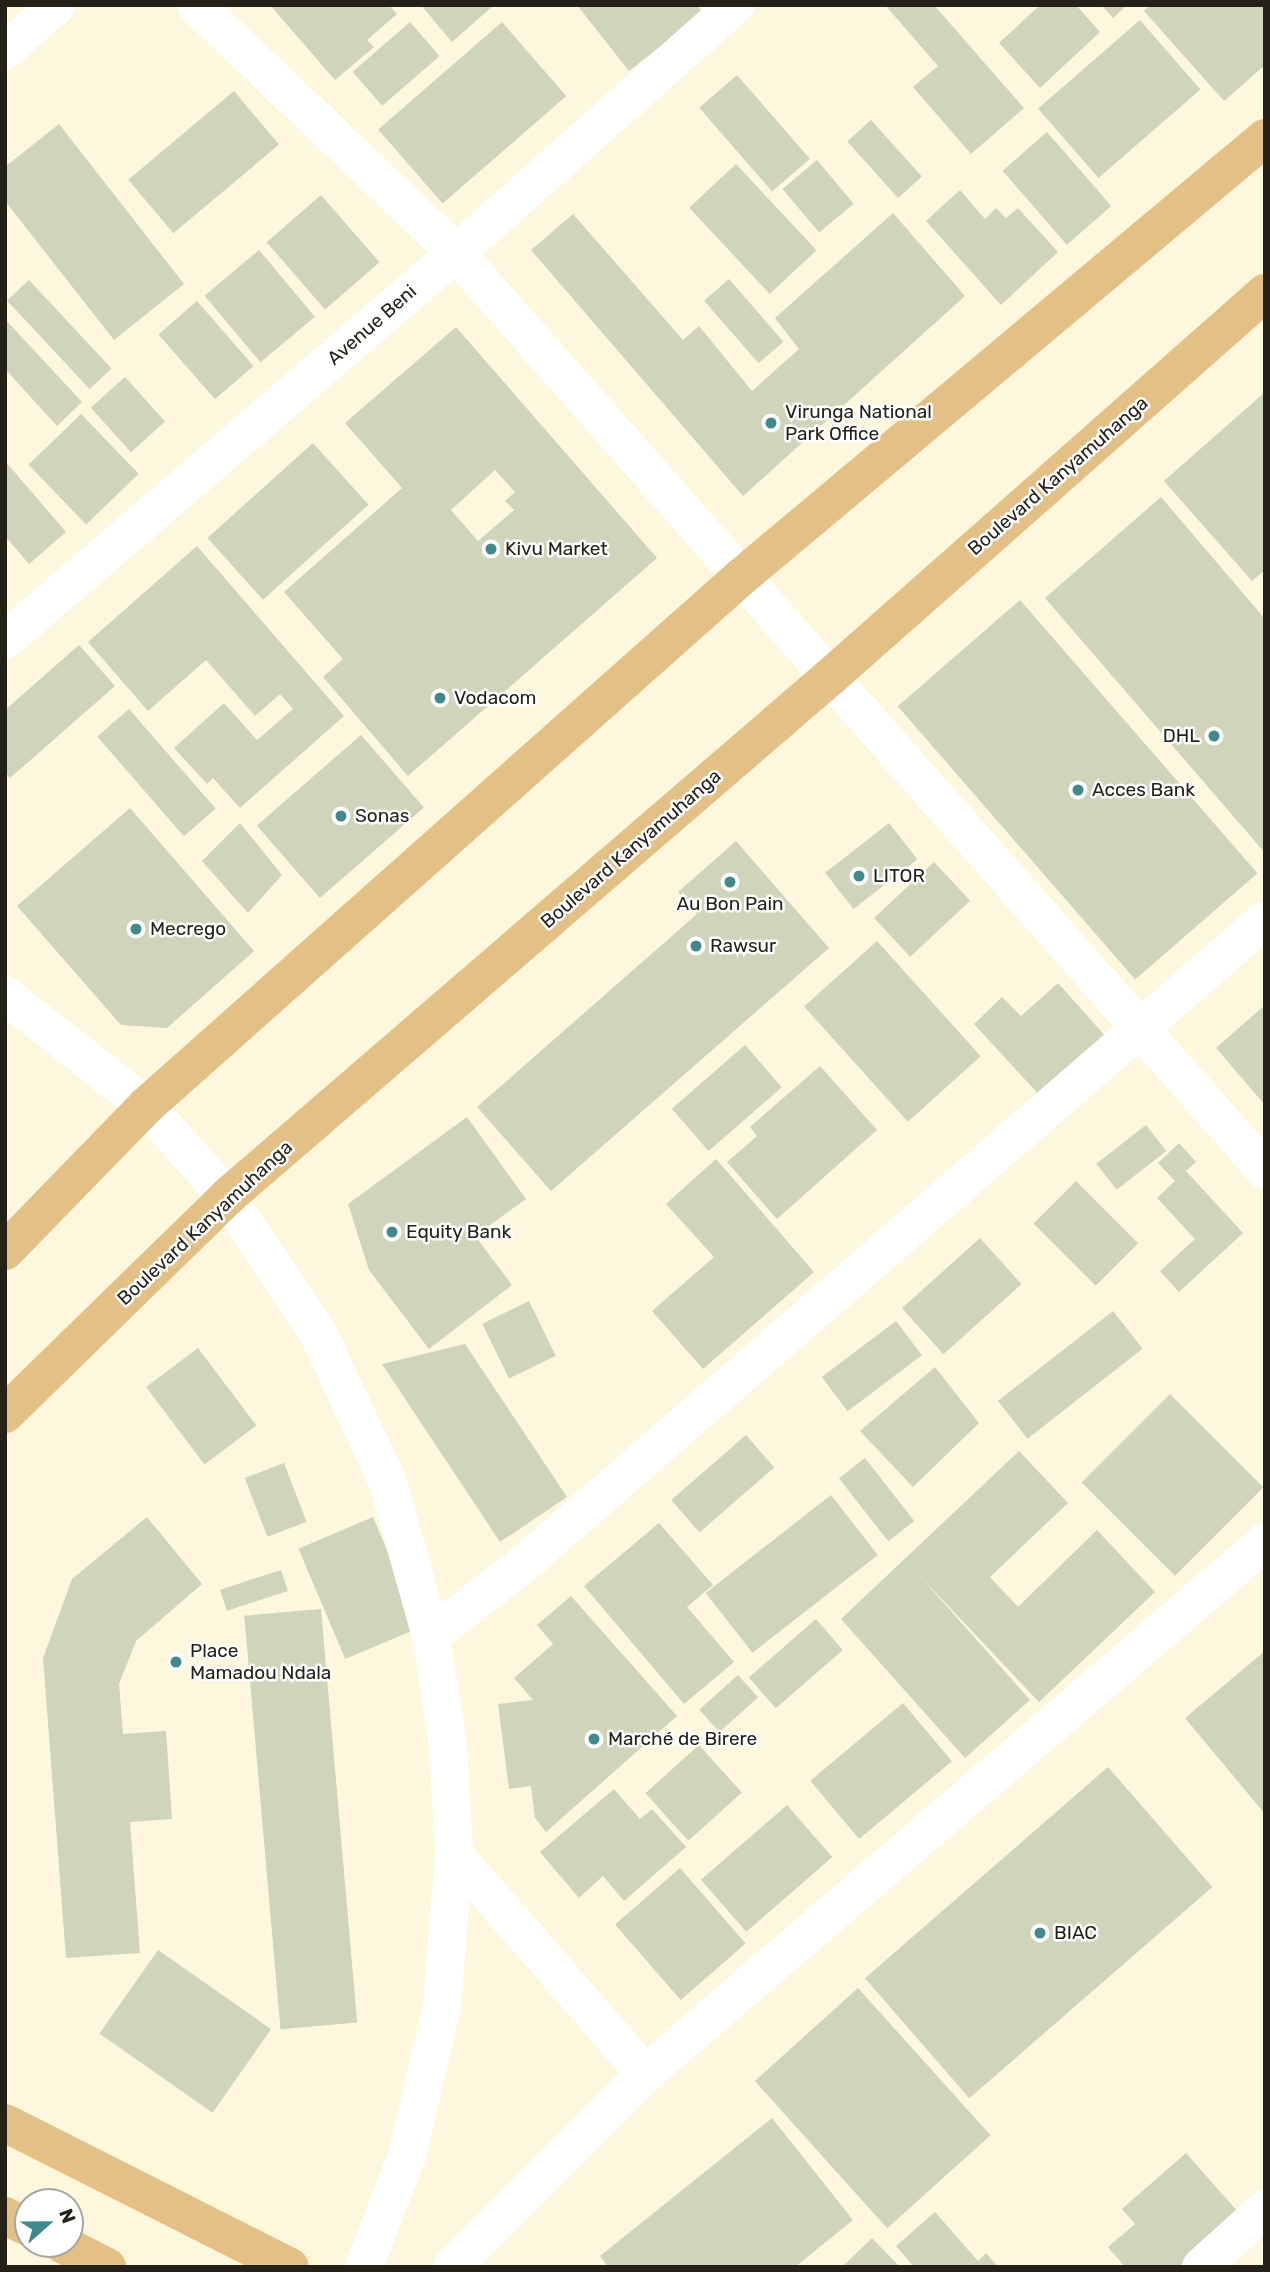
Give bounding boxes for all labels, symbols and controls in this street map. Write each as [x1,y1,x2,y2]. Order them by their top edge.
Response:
street label: Avenue Beni [323,280,421,370]
street label: Boulevard Kanyamuhanga [963,392,1153,560]
place label: Virunga National Park Office [785,401,932,445]
marker: Virunga National Park Office [763,415,779,431]
place label: Kivu Market [505,538,608,560]
marker: Kivu Market [483,541,499,557]
place label: Vodacom [454,687,536,709]
marker: Vodacom [432,690,448,706]
place label: DHL [1163,725,1200,747]
marker: DHL [1206,728,1222,744]
street label: Boulevard Kanyamuhanga [536,765,726,933]
place label: Acces Bank [1092,779,1195,801]
marker: Acces Bank [1070,782,1086,798]
place label: Sonas [355,805,409,827]
marker: Sonas [333,808,349,824]
place label: LITOR [873,865,925,887]
marker: LITOR [851,868,867,884]
marker: Au Bon Pain [722,874,738,890]
place label: Au Bon Pain [676,893,784,915]
place label: Mecrego [150,918,226,940]
marker: Mecrego [128,921,144,937]
place label: Rawsur [710,935,776,957]
marker: Rawsur [688,938,704,954]
street label: Boulevard Kanyamuhanga [113,1136,297,1310]
place label: Equity Bank [406,1221,512,1243]
marker: Equity Bank [384,1224,400,1240]
place label: Place Mamadou Ndala [190,1640,331,1684]
marker: Place Mamadou Ndala [168,1654,184,1670]
place label: Marché de Birere [608,1728,757,1750]
marker: Marché de Birere [586,1731,602,1747]
place label: BIAC [1054,1922,1097,1944]
marker: BIAC [1032,1925,1048,1941]
north arrow [14,2188,84,2258]
text: N [54,2206,80,2227]

